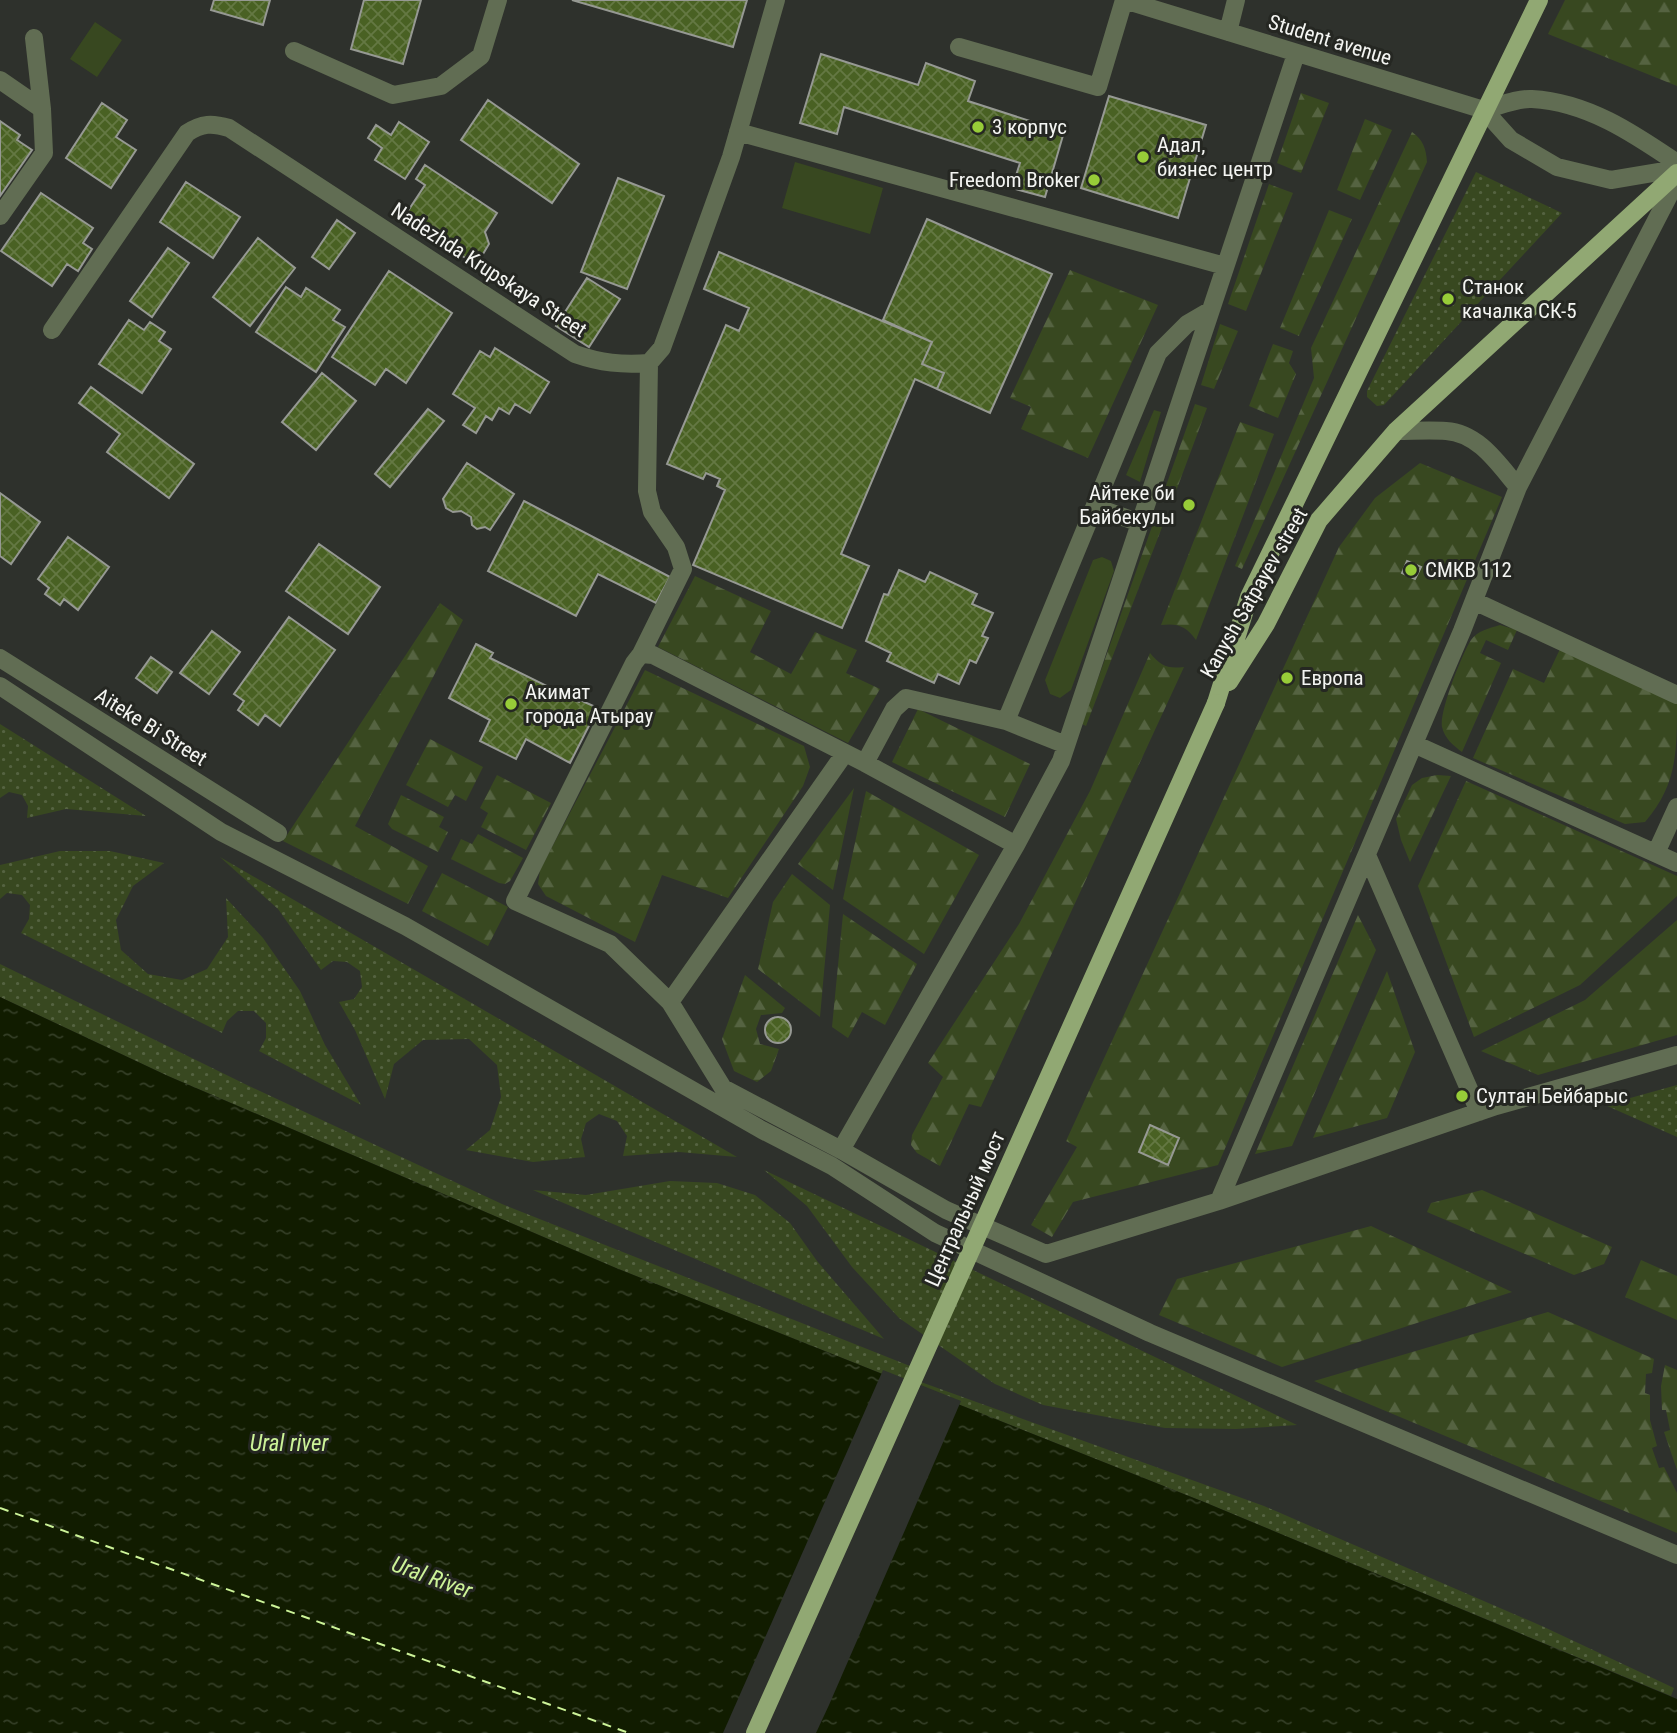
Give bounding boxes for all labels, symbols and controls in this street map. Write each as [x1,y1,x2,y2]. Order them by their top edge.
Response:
street label: Student avenue [1266,10,1395,70]
place label: 3 корпус [992,115,1067,139]
marker: 3 корпус [970,119,986,135]
place label: Адал, бизнес центр [1157,133,1273,181]
marker: Адал, бизнес центр [1135,149,1151,165]
place label: Freedom Broker [949,168,1080,192]
marker: Freedom Broker [1086,172,1102,188]
street label: Nadezhda Krupskaya Street [387,198,591,342]
place label: Станок качалка СК-5 [1462,275,1577,323]
marker: Станок качалка СК-5 [1440,291,1456,307]
place label: Айтеке би Байбекулы [1079,481,1175,529]
marker: Айтеке би Байбекулы [1181,497,1197,513]
street label: Kanysh Satpayev street [1196,504,1312,682]
place label: СМКВ 112 [1425,558,1512,582]
marker: СМКВ 112 [1403,562,1419,578]
place label: Европа [1301,666,1364,690]
marker: Европа [1279,670,1295,686]
place label: Акимат города Атырау [525,680,653,728]
street label: Aiteke Bi Street [91,683,211,771]
marker: Акимат города Атырау [503,696,519,712]
place label: Султан Бейбарыс [1476,1084,1628,1108]
marker: Султан Бейбарыс [1454,1088,1470,1104]
street label: Центральный мост [920,1128,1010,1290]
water label: Ural river [250,1430,329,1457]
water label: Ural River [388,1550,477,1605]

